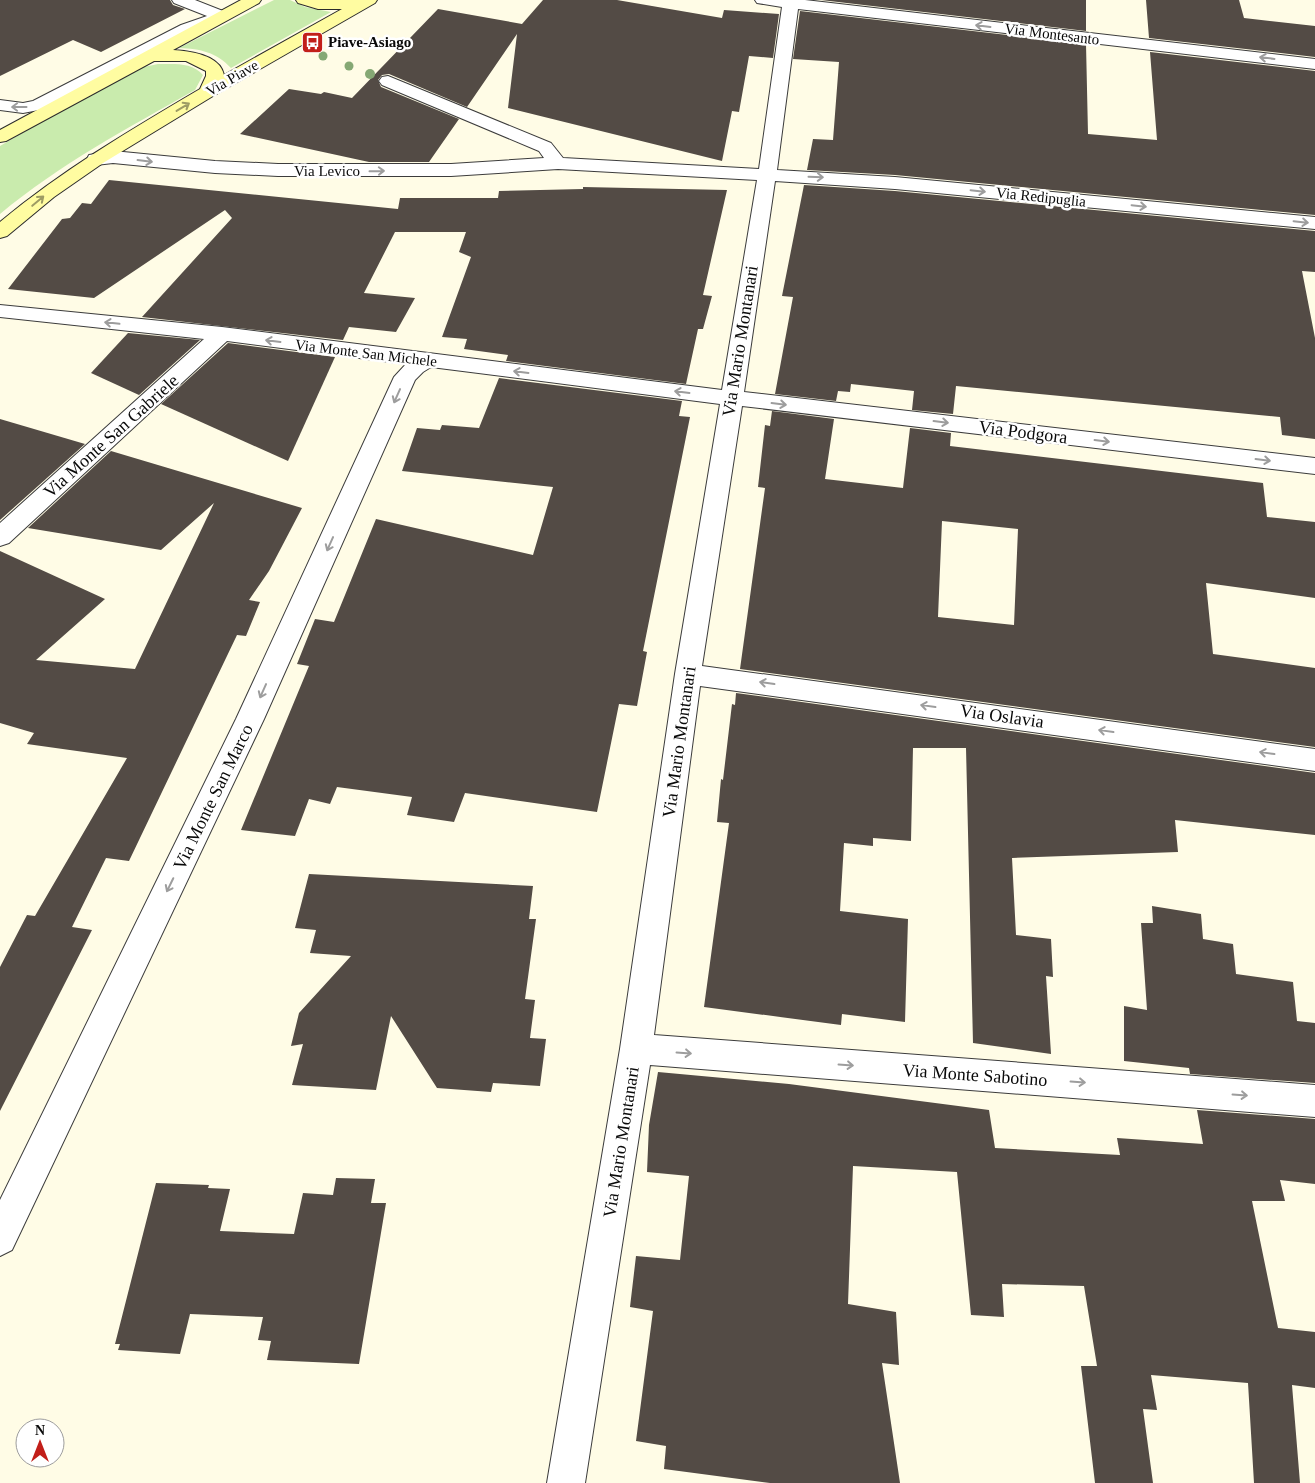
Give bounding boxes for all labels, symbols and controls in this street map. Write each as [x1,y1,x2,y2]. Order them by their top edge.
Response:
street label: Via Montesanto [1004,20,1100,48]
one-way arrow [976,21,992,31]
bus stop icon: Piave-Asiago [300,30,324,54]
place label: Piave-Asiago [328,34,411,50]
one-way arrow [1259,53,1275,63]
street label: Via Piave [203,56,261,99]
one-way arrow [175,101,189,111]
one-way arrow [11,102,27,112]
one-way arrow [136,156,152,166]
street label: Via Levico [294,163,360,179]
one-way arrow [368,166,385,176]
one-way arrow [808,172,824,181]
street label: Via Redipuglia [995,184,1087,210]
one-way arrow [969,186,985,195]
one-way arrow [31,196,44,207]
one-way arrow [1131,201,1147,211]
one-way arrow [1293,217,1309,227]
street label: Via Mario Montanari [718,264,762,418]
one-way arrow [104,318,120,327]
one-way arrow [265,336,281,346]
street label: Via Monte San Michele [294,336,438,370]
one-way arrow [513,367,529,377]
street label: Via Monte San Gabriele [40,370,182,502]
one-way arrow [675,387,691,397]
one-way arrow [392,388,401,403]
one-way arrow [771,399,787,409]
one-way arrow [932,417,948,427]
street label: Via Podgora [977,417,1069,447]
one-way arrow [1094,436,1110,446]
one-way arrow [1255,455,1271,465]
one-way arrow [324,536,334,551]
street label: Via Mario Montanari [658,665,700,819]
one-way arrow [759,678,775,688]
one-way arrow [257,683,267,698]
one-way arrow [920,700,936,710]
street label: Via Oslavia [959,700,1045,732]
street label: Via Monte San Marco [169,721,257,873]
one-way arrow [1098,725,1114,735]
one-way arrow [1259,748,1275,758]
one-way arrow [165,878,175,893]
one-way arrow [676,1048,692,1058]
street label: Via Monte Sabotino [902,1060,1048,1090]
one-way arrow [838,1061,854,1070]
street label: Via Mario Montanari [599,1065,643,1219]
one-way arrow [1070,1078,1086,1087]
one-way arrow [1232,1090,1248,1099]
north arrow [15,1418,65,1468]
text: N [35,1423,45,1438]

